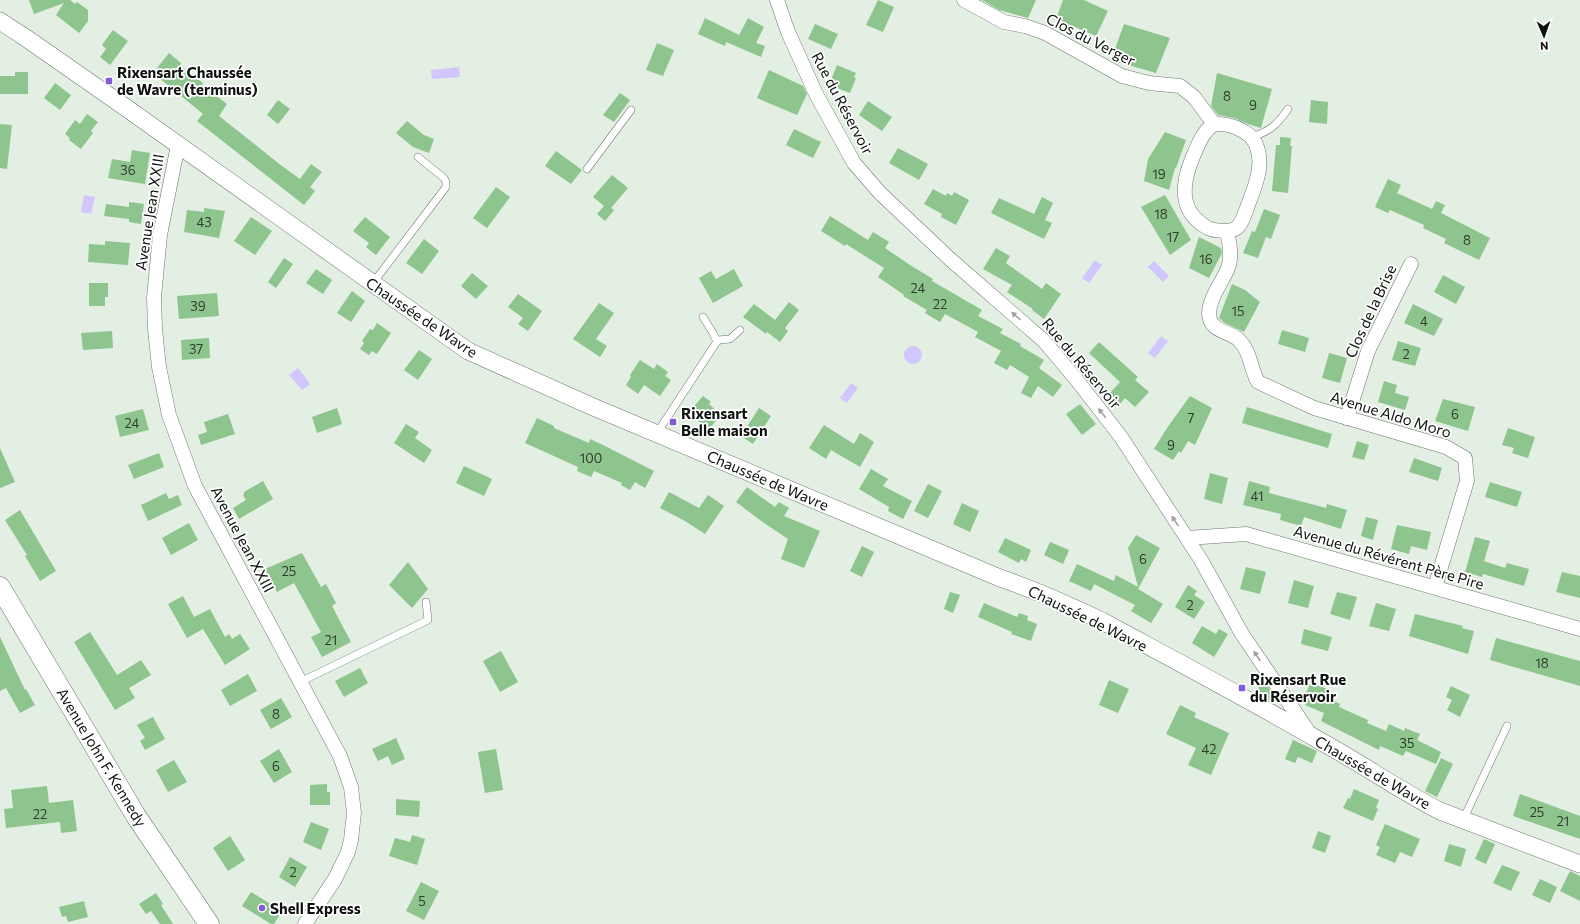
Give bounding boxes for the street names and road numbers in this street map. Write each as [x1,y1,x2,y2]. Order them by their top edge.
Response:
street label: Clos du Verger [1043,9,1139,69]
street label: Rue du Réservoir [808,49,878,157]
street label: Avenue Jean XXIII [131,153,167,271]
street label: Clos de la Brise [1341,261,1399,361]
street label: Chaussée de Wavre [363,273,481,361]
street label: Rue du Réservoir [1039,314,1125,412]
street label: Avenue Aldo Moro [1328,387,1454,441]
street label: Chaussée de Wavre [704,446,832,514]
street label: Avenue Jean XXIII [207,483,279,595]
street label: Avenue du Révérent Père Pire [1292,521,1486,593]
street label: Chaussée de Wavre [1025,581,1151,655]
street label: Avenue John F. Kennedy [53,684,151,830]
street label: Chaussée de Wavre [1312,732,1434,812]

